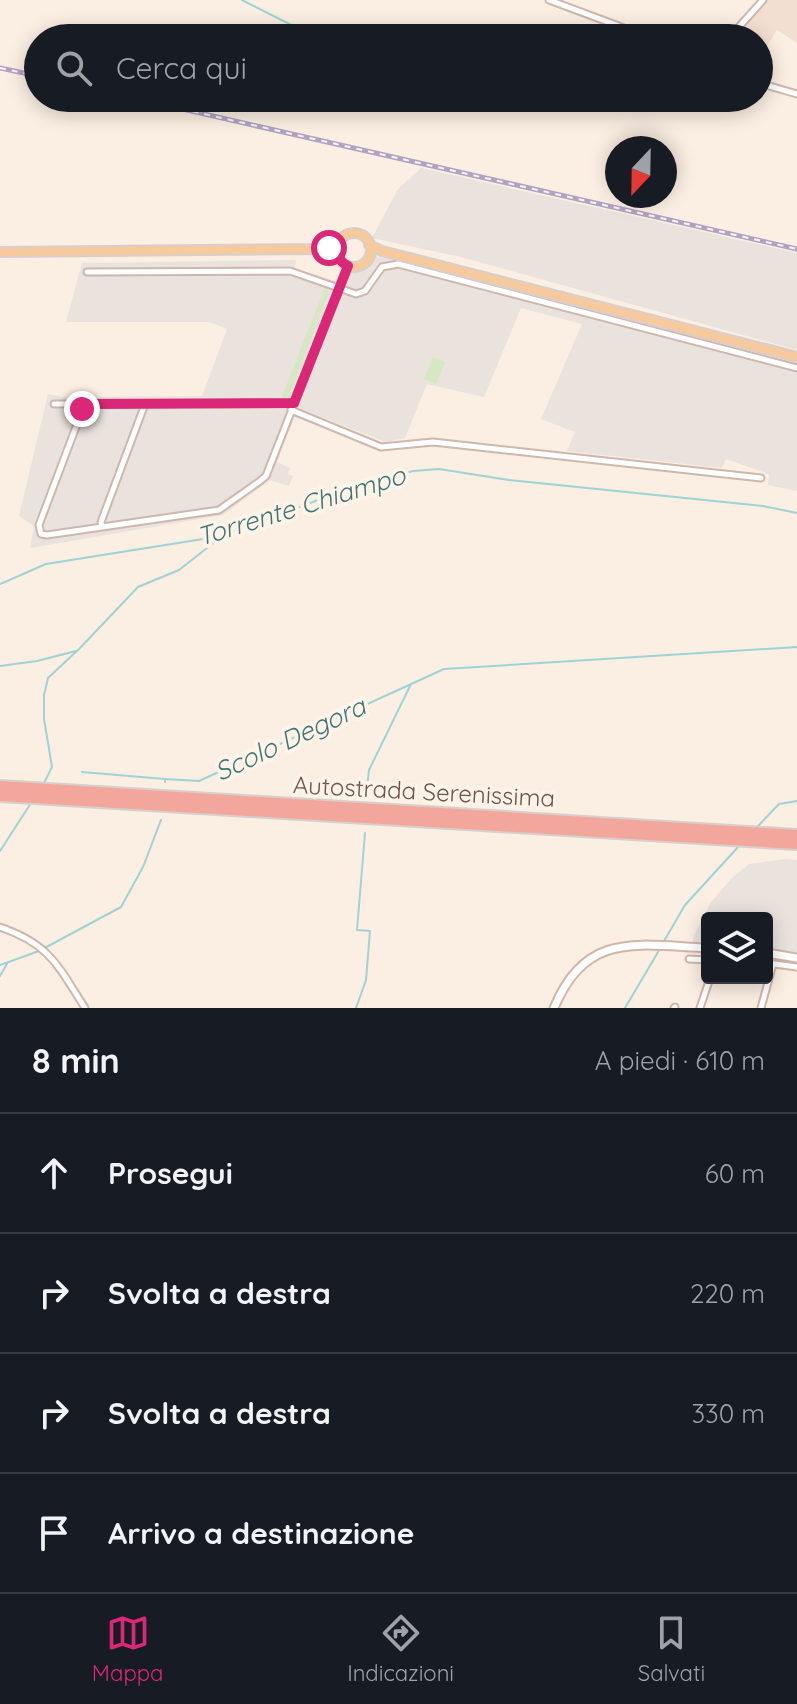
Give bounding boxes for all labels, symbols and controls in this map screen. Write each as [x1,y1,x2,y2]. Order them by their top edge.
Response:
search box [24,24,773,112]
icon: search [52,46,96,90]
text: Cerca qui [116,49,247,87]
north arrow [605,136,677,208]
route start [311,230,347,266]
route end [64,391,100,427]
water label: Torrente Chiampo [193,458,410,553]
water label: Scolo Degora [209,689,372,788]
street label: Autostrada Serenissima [292,769,556,813]
map controls [701,912,773,984]
button: layers [701,912,773,984]
text: 8 min [32,1039,120,1082]
text: A piedi · 610 m [595,1044,765,1077]
icon: ahead [32,1151,76,1195]
text: Prosegui [108,1154,233,1192]
text: 60 m [705,1157,765,1190]
icon: right [32,1271,76,1315]
text: Svolta a destra [108,1274,331,1312]
text: 220 m [690,1277,765,1310]
icon: right [32,1391,76,1435]
text: Svolta a destra [108,1394,331,1432]
text: 330 m [691,1397,765,1430]
icon: arrive [32,1511,76,1555]
text: Arrivo a destinazione [108,1514,414,1552]
tab: Mappa [92,1611,163,1687]
tab: Indicazioni [347,1611,454,1687]
tab: Salvati [638,1611,705,1687]

